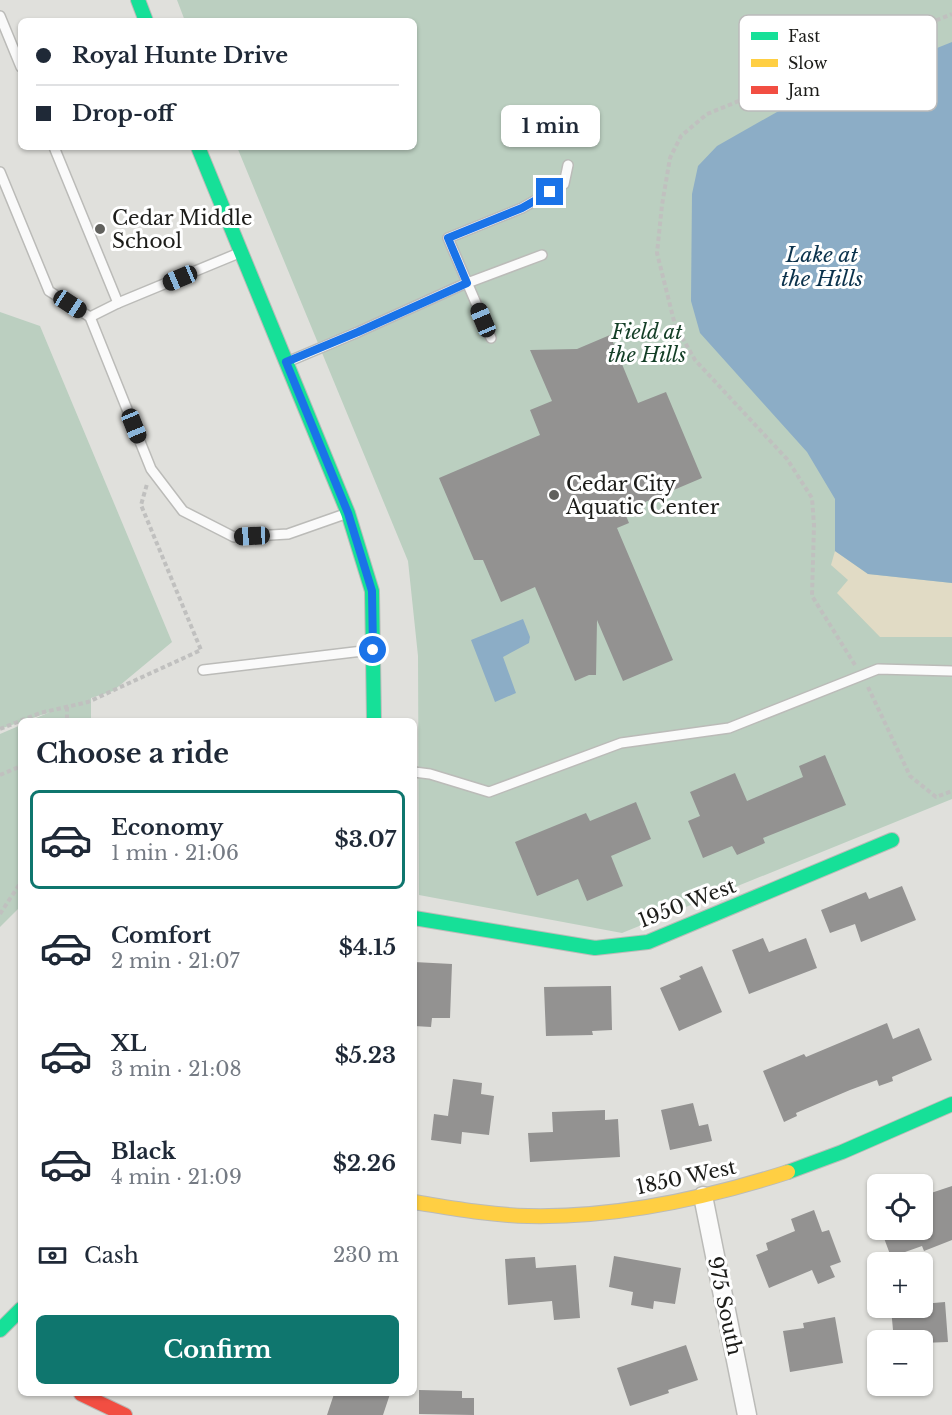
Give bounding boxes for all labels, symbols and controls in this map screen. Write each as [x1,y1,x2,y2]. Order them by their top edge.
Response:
legend [739,15,937,111]
text: Fast [788,26,820,46]
text: Royal Hunte Drive [72,42,288,69]
text: Slow [788,53,828,73]
text: Jam [786,80,820,100]
text: Drop-off [72,100,174,127]
callout: 1 min [500,105,600,147]
text: 1 min [522,114,579,138]
route end [536,178,563,205]
place label: Cedar Middle School [112,206,252,253]
marker: Cedar Middle School [93,222,107,236]
water label: Lake at the Hills [781,242,863,292]
car [160,263,200,293]
car [50,287,90,321]
car [468,300,498,340]
park label: Field at the Hills [608,320,686,367]
car [119,406,149,446]
place label: Cedar City Aquatic Center [565,472,720,519]
marker: Cedar City Aquatic Center [547,488,561,502]
car [234,526,270,546]
route start [359,636,386,663]
text: Choose a ride [36,737,229,770]
icon: car [39,813,93,867]
text: Economy [111,814,223,841]
text: $3.07 [335,826,396,853]
text: 1 min · 21:06 [111,841,239,865]
street label: 1950 West [635,873,740,933]
icon: car [39,921,93,975]
text: Comfort [111,922,211,949]
text: $4.15 [339,934,396,961]
text: 2 min · 21:07 [111,949,240,973]
icon: car [39,1029,93,1083]
text: XL [111,1030,146,1057]
text: $5.23 [335,1042,396,1069]
text: 3 min · 21:08 [111,1057,242,1081]
icon: car [39,1137,93,1191]
text: Black [111,1138,176,1165]
text: $2.26 [333,1150,396,1177]
street label: 1850 West [634,1155,739,1199]
text: 4 min · 21:09 [111,1165,242,1189]
map controls [867,1174,933,1396]
button: locate [867,1174,933,1240]
icon: cash [36,1239,69,1272]
text: Cash [84,1242,139,1269]
text: 230 m [333,1243,399,1267]
button: + [867,1252,933,1318]
street label: 975 South [703,1254,747,1358]
button: Confirm [36,1315,399,1384]
button: − [867,1330,933,1396]

